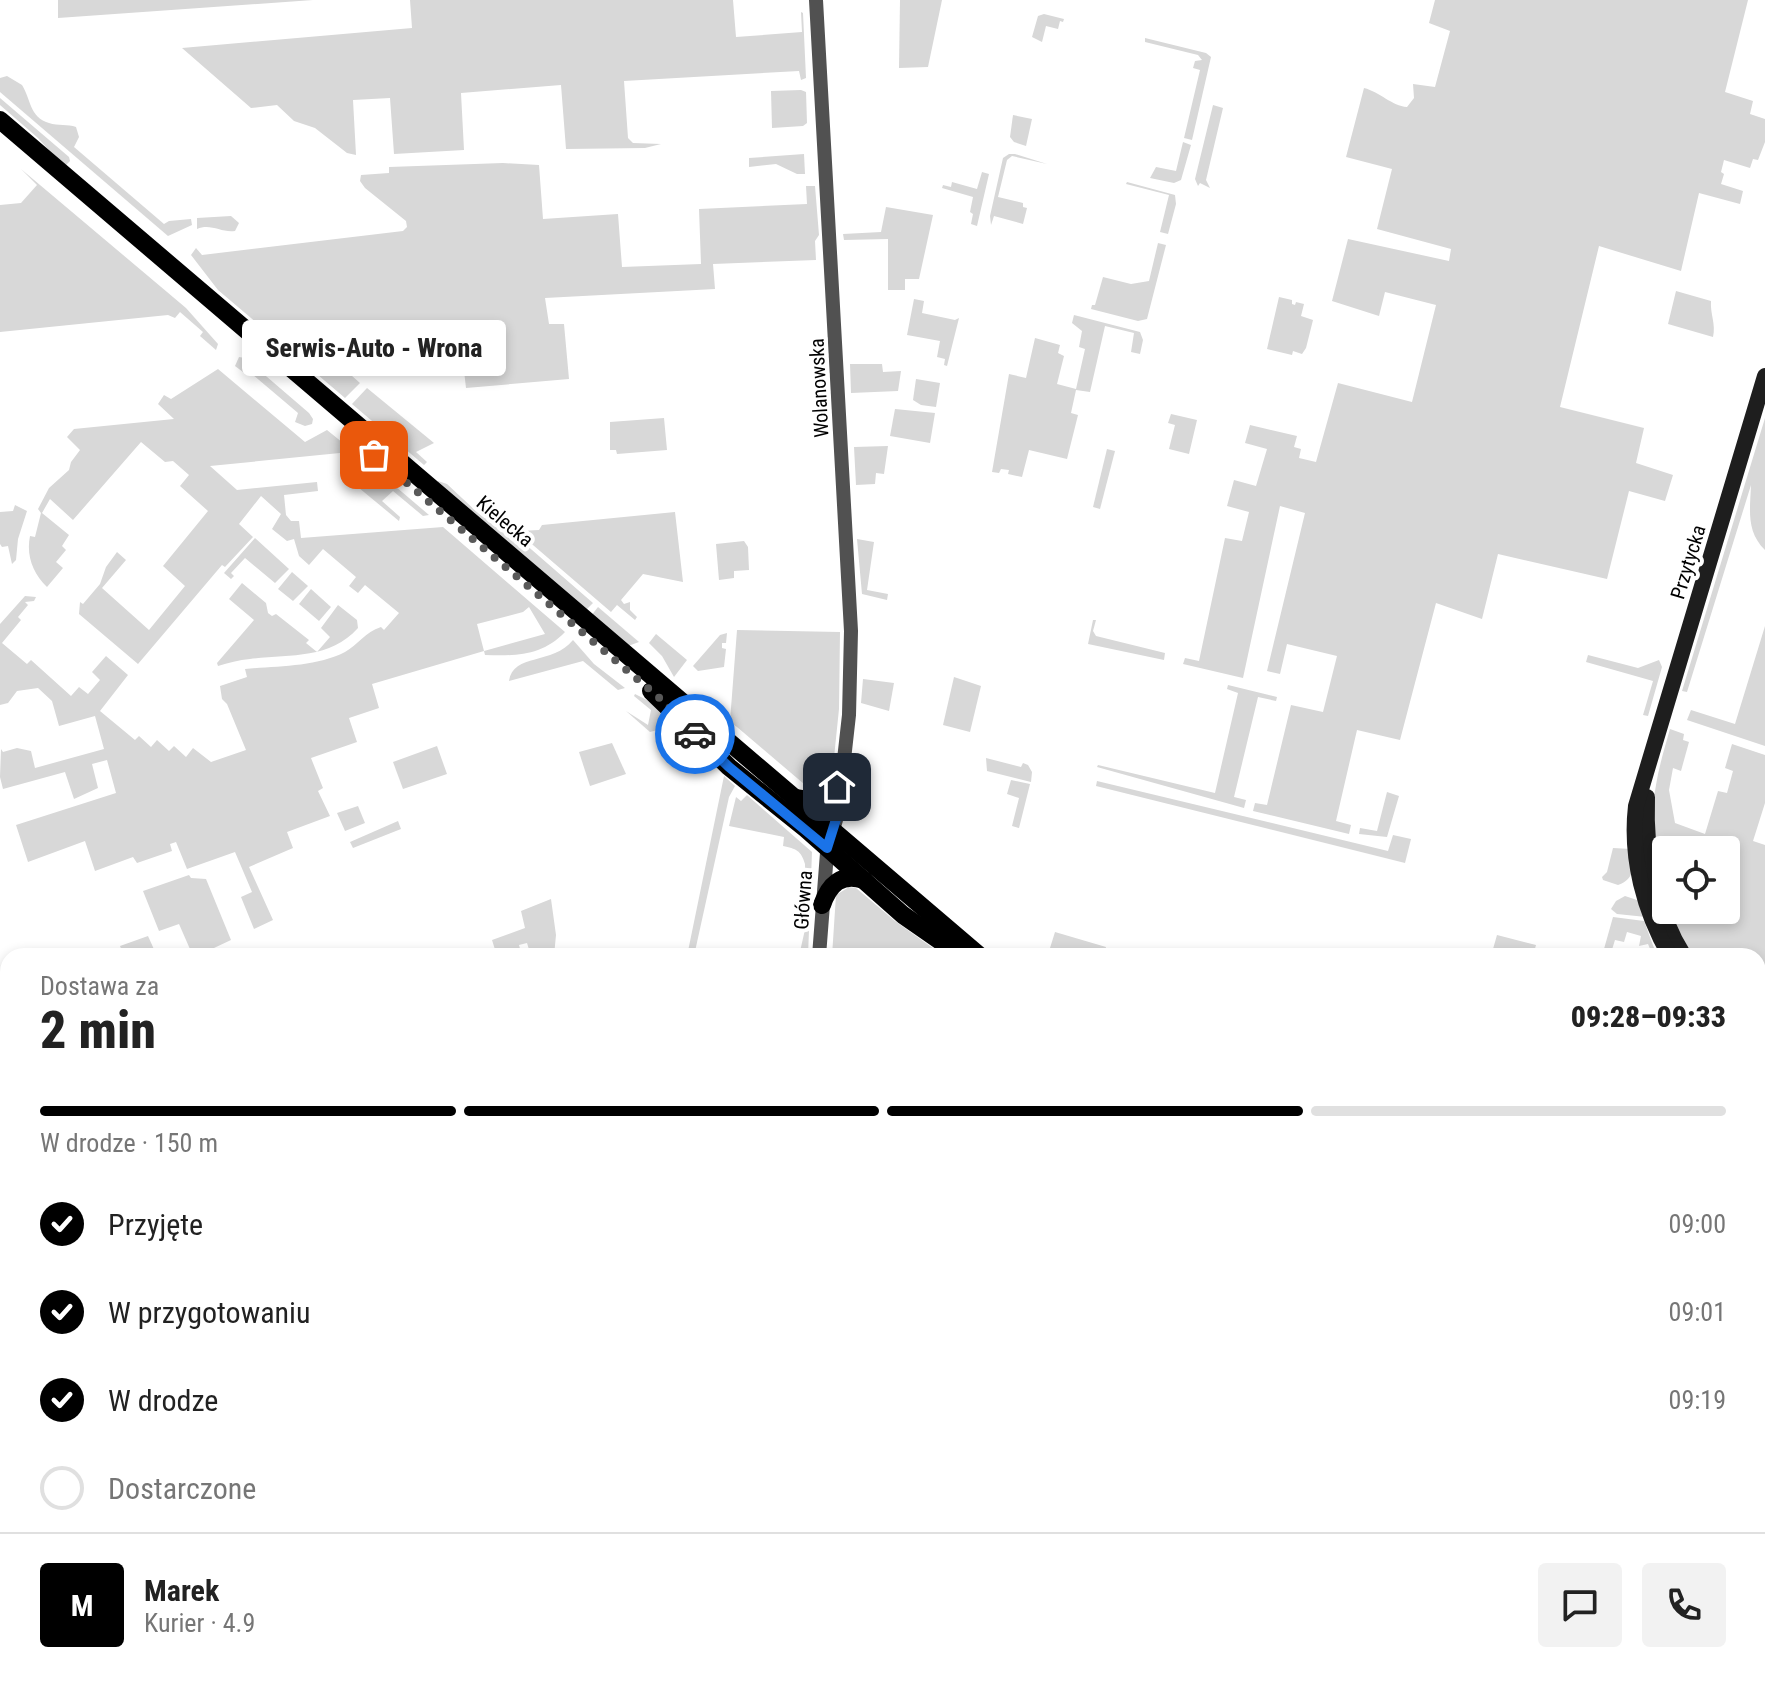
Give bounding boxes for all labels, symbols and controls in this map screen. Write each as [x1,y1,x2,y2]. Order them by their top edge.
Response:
callout: Serwis-Auto - Wrona [242,319,506,375]
text: Serwis-Auto - Wrona [265,333,483,363]
street label: Wolanowska [804,338,834,438]
pin [340,421,408,489]
icon: bag [352,433,396,477]
street label: Kielecka [472,490,538,552]
street label: Przytycka [1665,522,1711,602]
courier [655,694,735,774]
icon: car [673,712,717,756]
pin [803,753,871,821]
icon: home [815,765,859,809]
map controls [1652,836,1740,924]
button: locate [1652,836,1740,924]
street label: Główna [789,870,817,930]
text: Dostawa za [40,971,159,1001]
text: 09:28–09:33 [1571,999,1726,1034]
text: 2 min [40,1000,156,1061]
text: W drodze · 150 m [40,1128,218,1158]
icon: check [40,1202,84,1246]
text: Przyjęte [108,1207,203,1242]
text: 09:00 [1669,1209,1726,1239]
icon: check [40,1290,84,1334]
text: W przygotowaniu [108,1295,310,1330]
text: 09:01 [1669,1297,1726,1327]
icon: check [40,1378,84,1422]
text: W drodze [108,1383,218,1418]
text: 09:19 [1669,1385,1726,1415]
text: Dostarczone [108,1471,256,1506]
button: chat [1538,1563,1622,1647]
button: phone [1642,1563,1726,1647]
text: Marek [144,1573,219,1608]
text: M [71,1588,93,1623]
text: Kurier · 4.9 [144,1608,255,1638]

